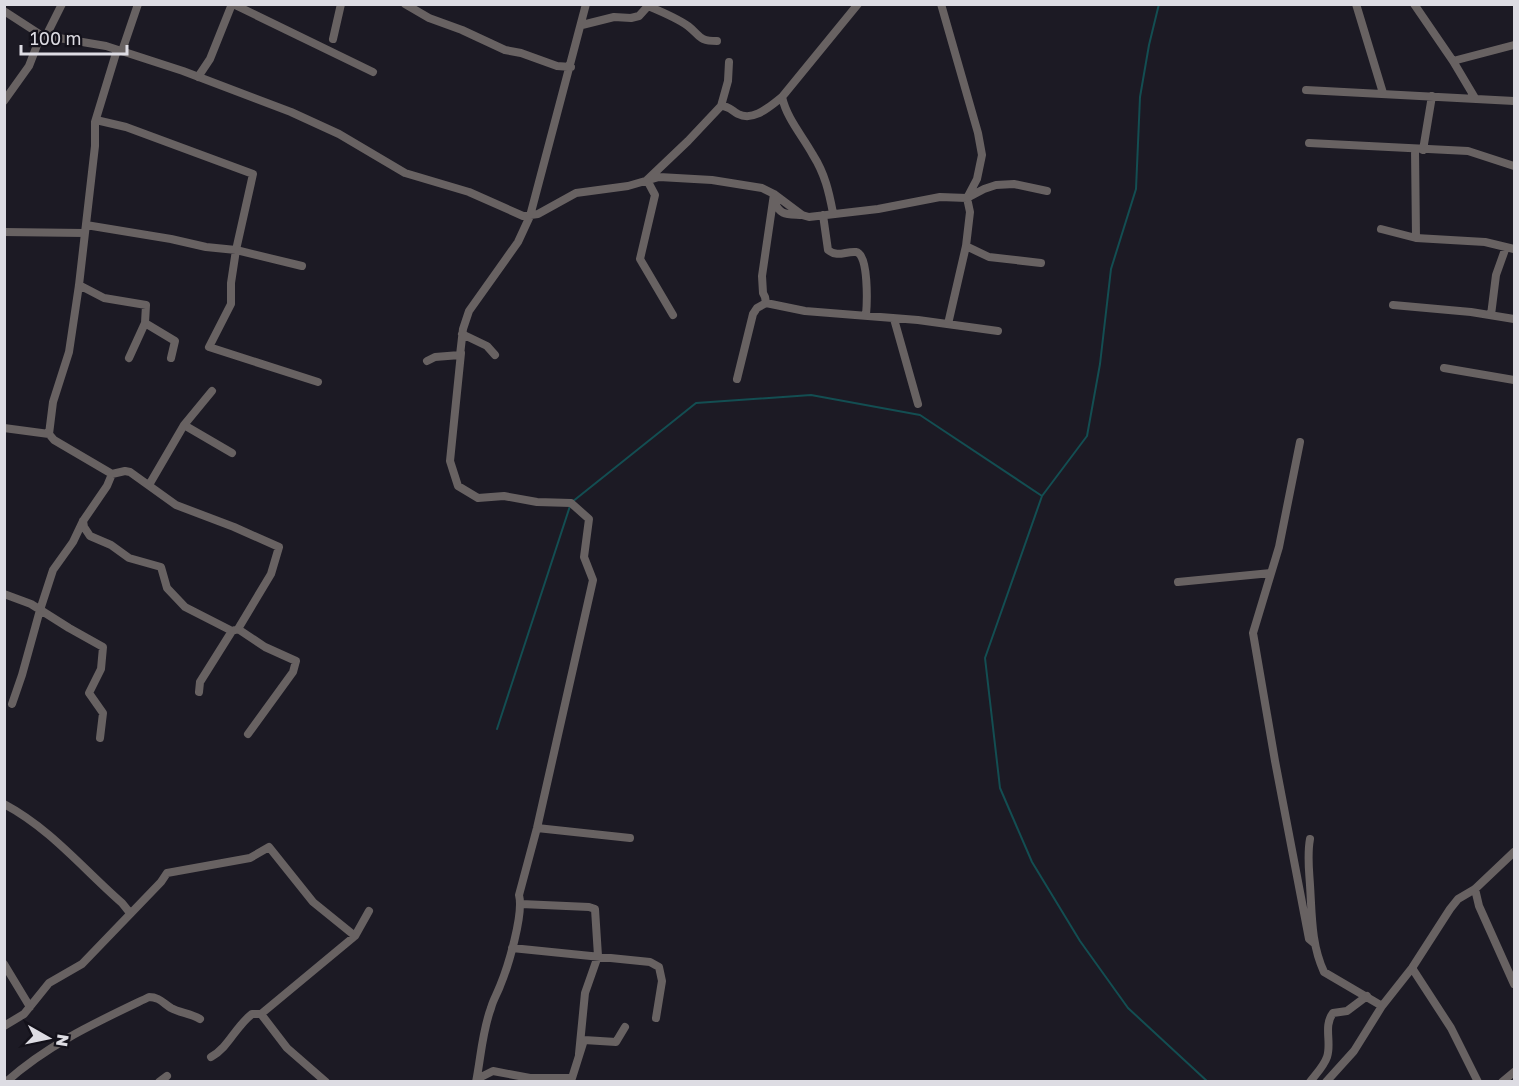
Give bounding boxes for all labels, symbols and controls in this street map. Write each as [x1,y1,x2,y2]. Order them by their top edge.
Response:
scale bar [21,18,128,56]
text: 100 m [30,27,81,49]
north arrow [18,1008,78,1068]
text: N [52,1033,74,1048]

